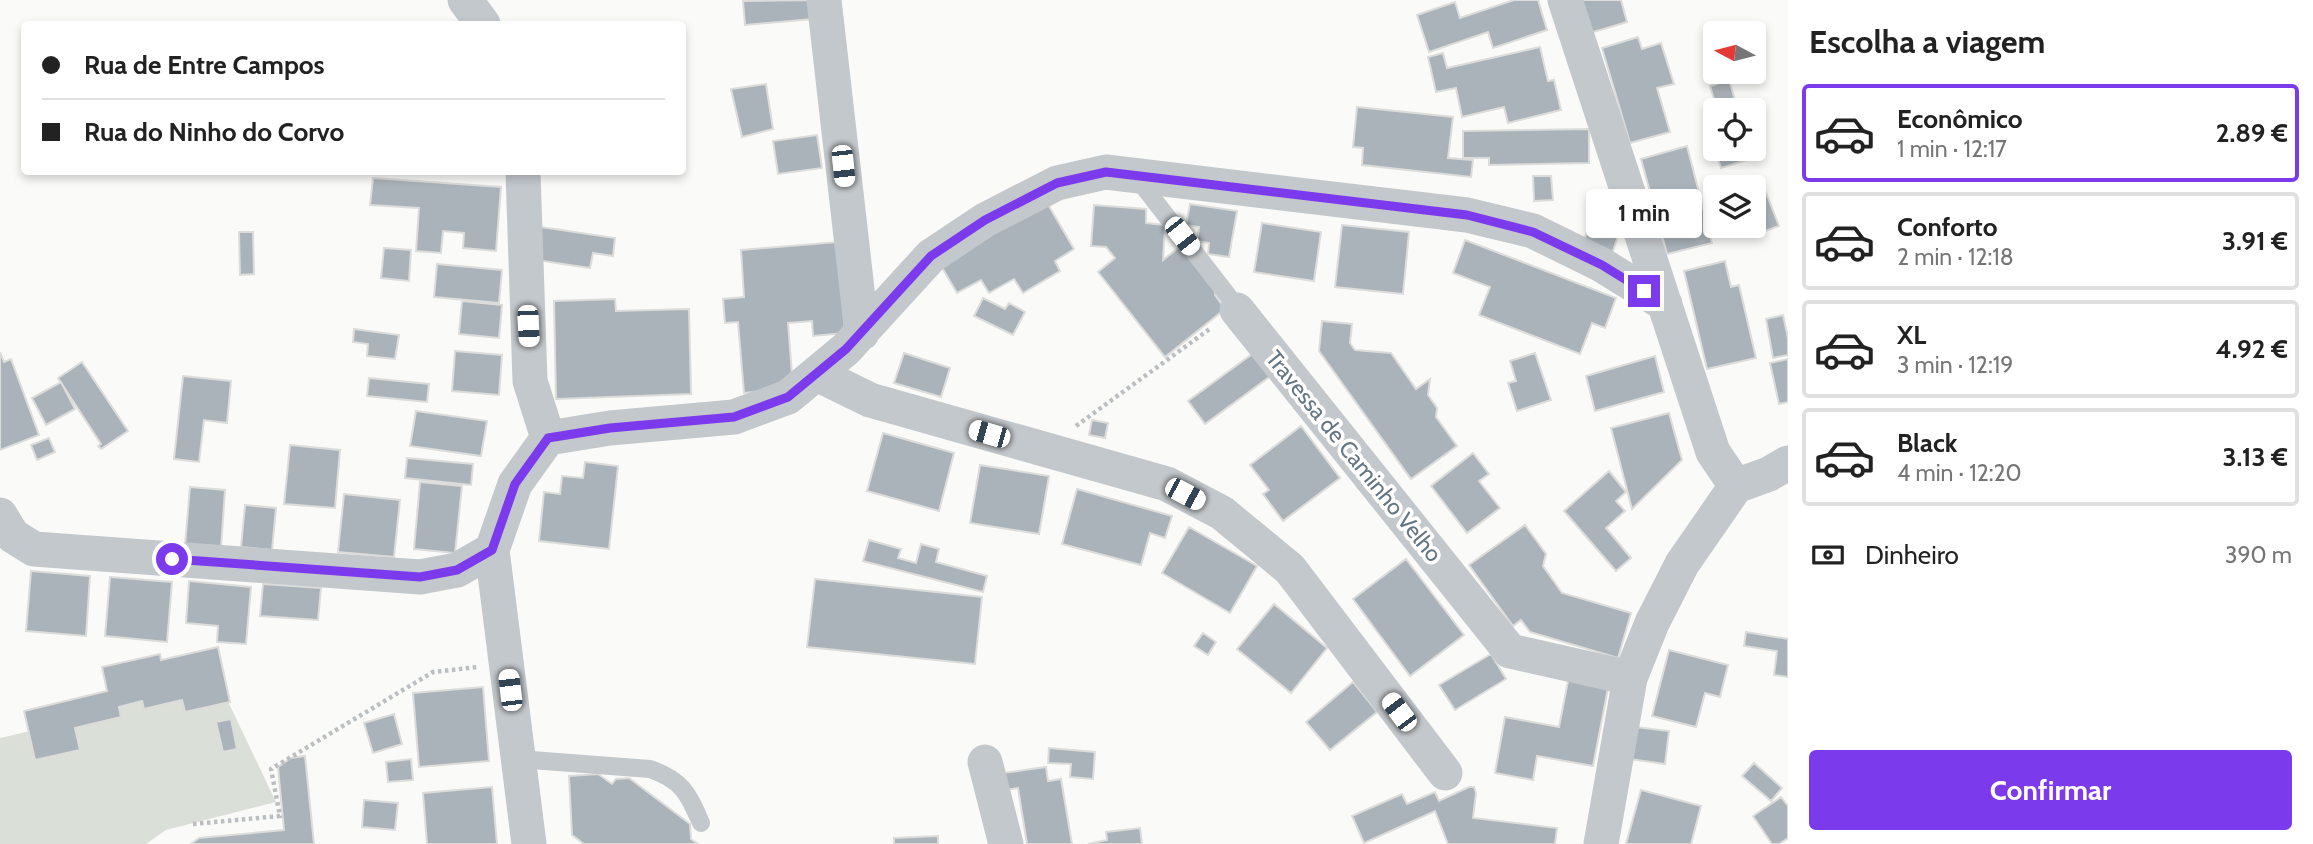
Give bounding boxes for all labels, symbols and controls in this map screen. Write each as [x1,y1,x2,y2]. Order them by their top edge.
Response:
north arrow [1703,21,1766,84]
map controls [1703,21,1766,238]
text: Escolha a viagem [1809,22,2045,61]
text: Rua de Entre Campos [84,49,325,81]
button: locate [1703,98,1766,161]
icon: car [1813,102,1876,165]
text: Econômico [1897,103,2023,135]
text: Rua do Ninho do Corvo [84,116,344,148]
text: 2.89 € [2216,117,2288,149]
text: 1 min · 12:17 [1897,135,2007,163]
car [831,144,856,188]
button: layers [1703,175,1766,238]
callout: 1 min [1586,190,1702,238]
text: 1 min [1618,199,1670,227]
icon: car [1813,210,1876,273]
text: Conforto [1897,211,1998,243]
car [1161,213,1204,259]
text: 3.91 € [2222,225,2288,257]
text: 2 min · 12:18 [1897,243,2014,271]
route end [1628,275,1660,307]
car [517,304,540,348]
icon: car [1813,318,1876,381]
text: XL [1897,319,1926,351]
text: 4.92 € [2216,333,2288,365]
street label: Travessa de Caminho Velho [1260,345,1448,567]
text: 3 min · 12:19 [1897,351,2013,379]
car [966,418,1013,450]
icon: car [1813,426,1876,489]
text: Black [1897,427,1957,459]
text: 3.13 € [2223,441,2288,473]
text: 4 min · 12:20 [1897,459,2022,487]
car [1162,475,1209,513]
icon: cash [1809,536,1847,574]
text: Dinheiro [1865,539,1959,571]
text: 390 m [2225,541,2292,569]
route start [156,543,188,575]
car [498,668,523,712]
car [1378,689,1421,735]
button: Confirmar [1809,750,2292,830]

